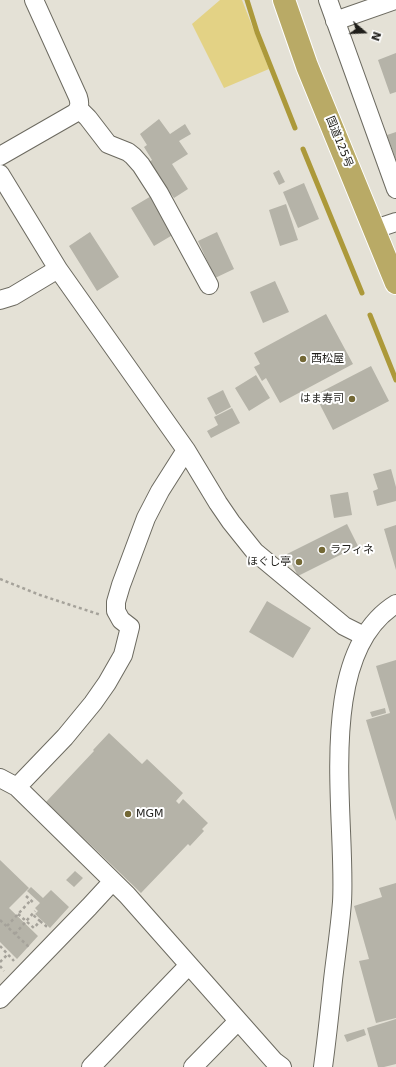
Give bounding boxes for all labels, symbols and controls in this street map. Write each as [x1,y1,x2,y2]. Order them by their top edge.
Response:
north arrow [344,12,384,52]
text: N [368,30,383,43]
street label: 国道125号 [323,114,355,170]
place label: 西松屋 [311,352,344,366]
marker: 西松屋 [298,354,308,364]
place label: はま寿司 [300,392,344,406]
marker: はま寿司 [347,394,357,404]
place label: ラフィネ [330,543,374,557]
marker: ラフィネ [317,545,327,555]
place label: ほぐし亭 [247,555,291,569]
marker: ほぐし亭 [294,557,304,567]
place label: MGM [136,807,164,821]
marker: MGM [123,809,133,819]

